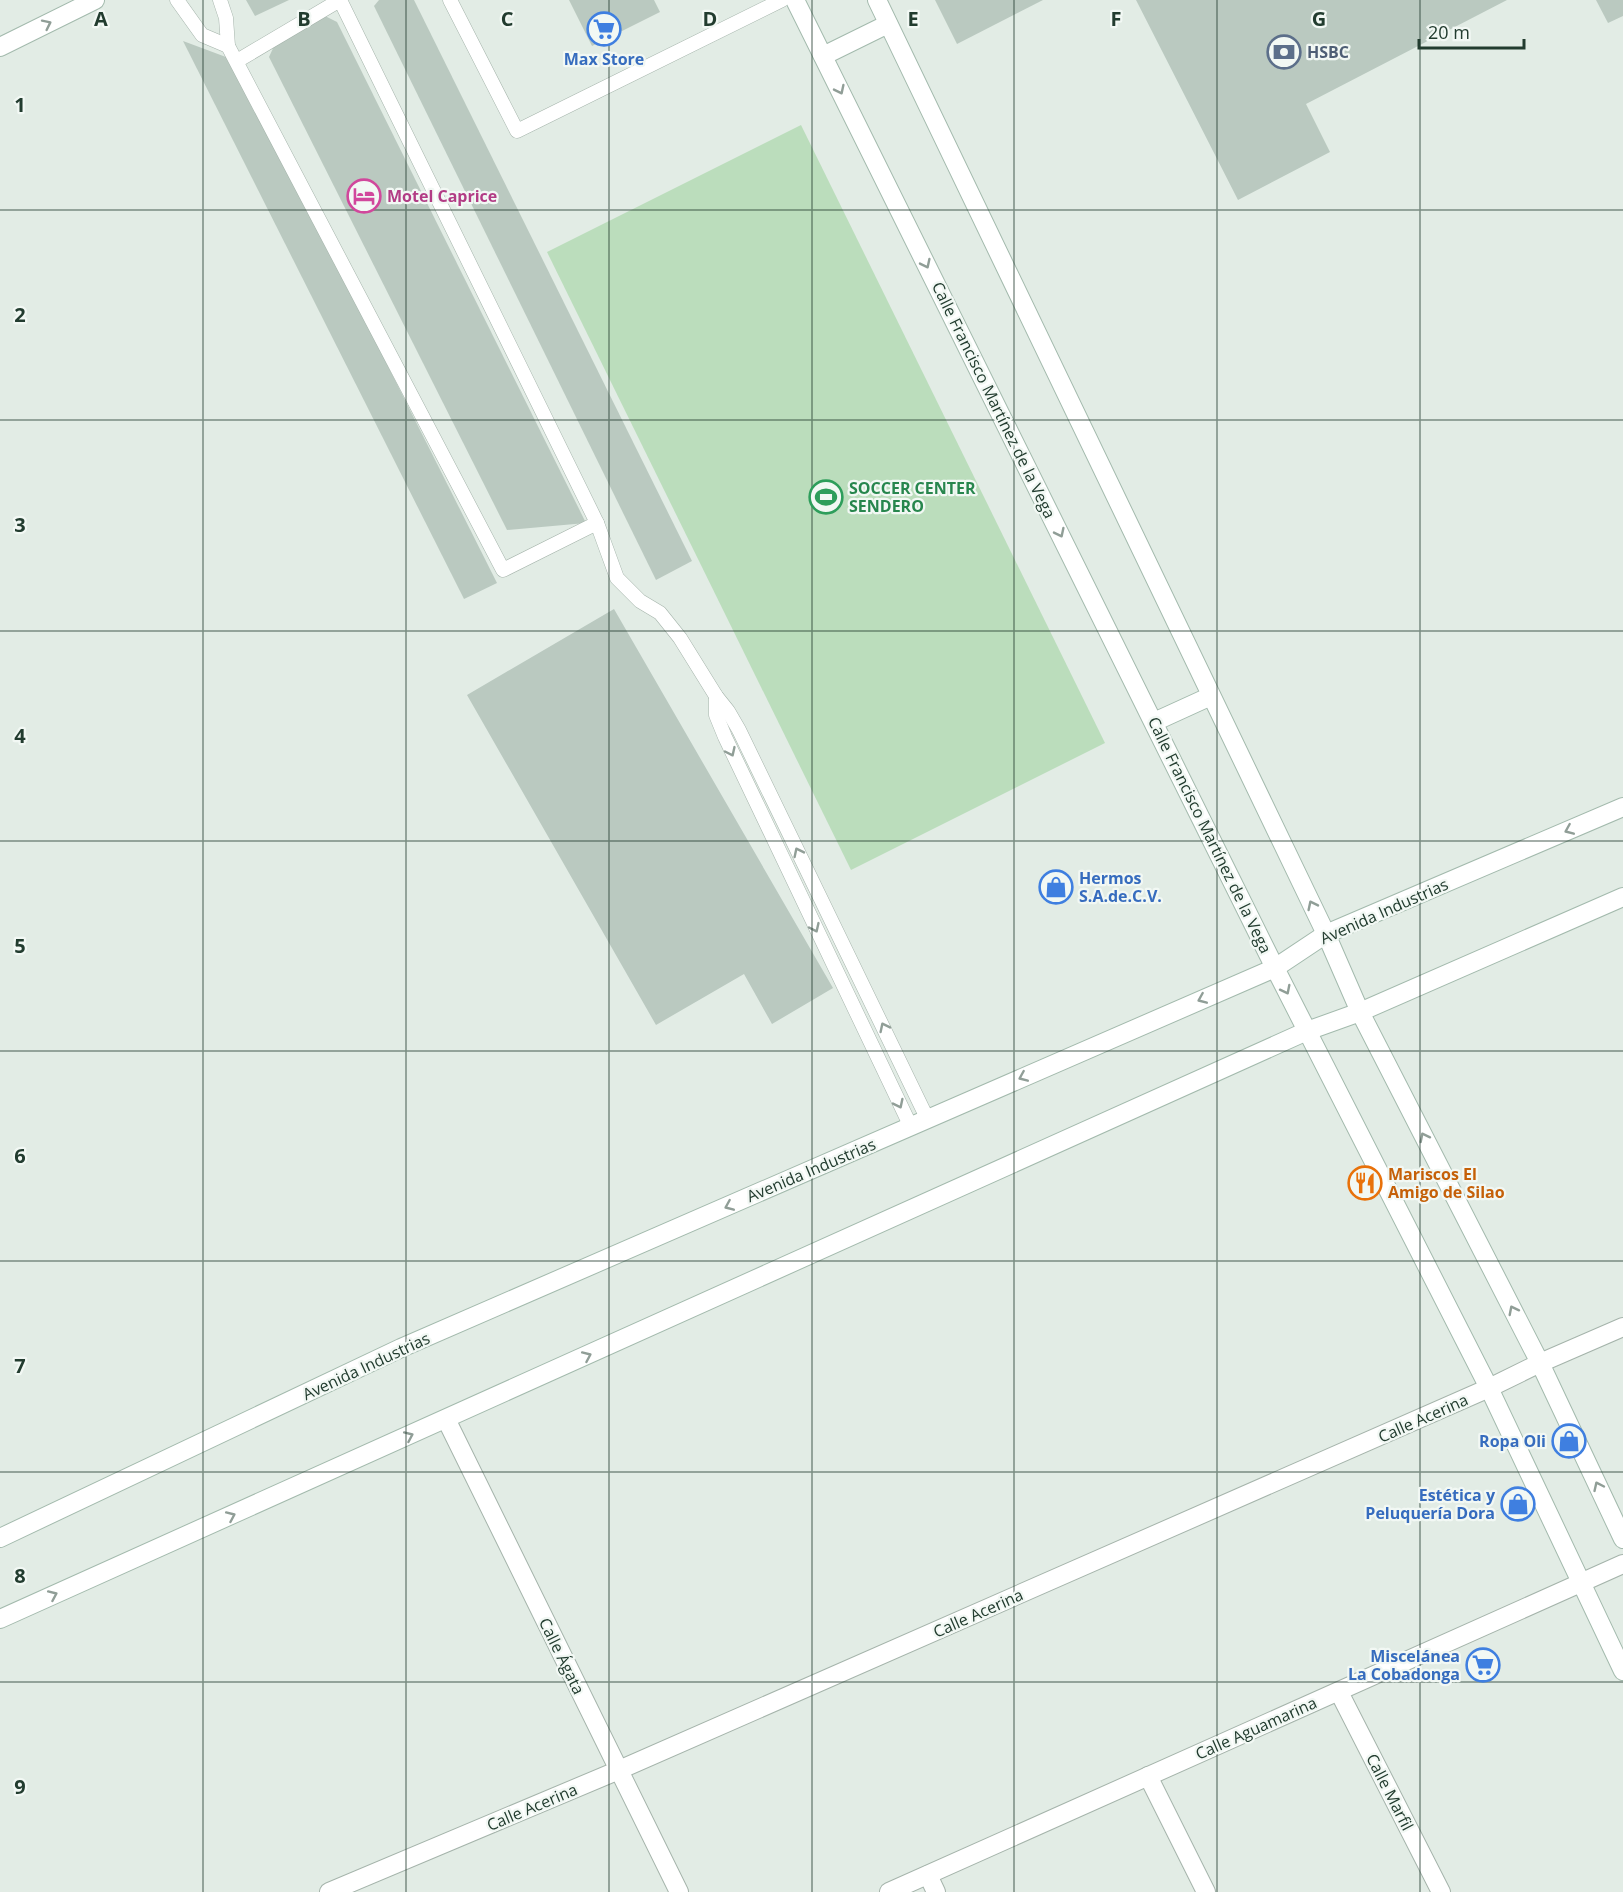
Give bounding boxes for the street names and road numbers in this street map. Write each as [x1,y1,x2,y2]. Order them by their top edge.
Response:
street label: Calle Francisco Martínez de la Vega [927,278,1061,522]
street label: Calle Francisco Martínez de la Vega [1143,713,1277,957]
street label: Avenida Industrias [1316,873,1452,949]
street label: Avenida Industrias [743,1133,879,1207]
street label: Avenida Industrias [299,1327,433,1405]
street label: Calle Acerina [1375,1388,1471,1448]
street label: Calle Acerina [930,1583,1026,1643]
street label: Calle Ágata [534,1614,590,1698]
street label: Calle Aguamarina [1192,1691,1320,1765]
street label: Calle Marfil [1361,1750,1419,1834]
street label: Calle Acerina [483,1778,581,1836]

